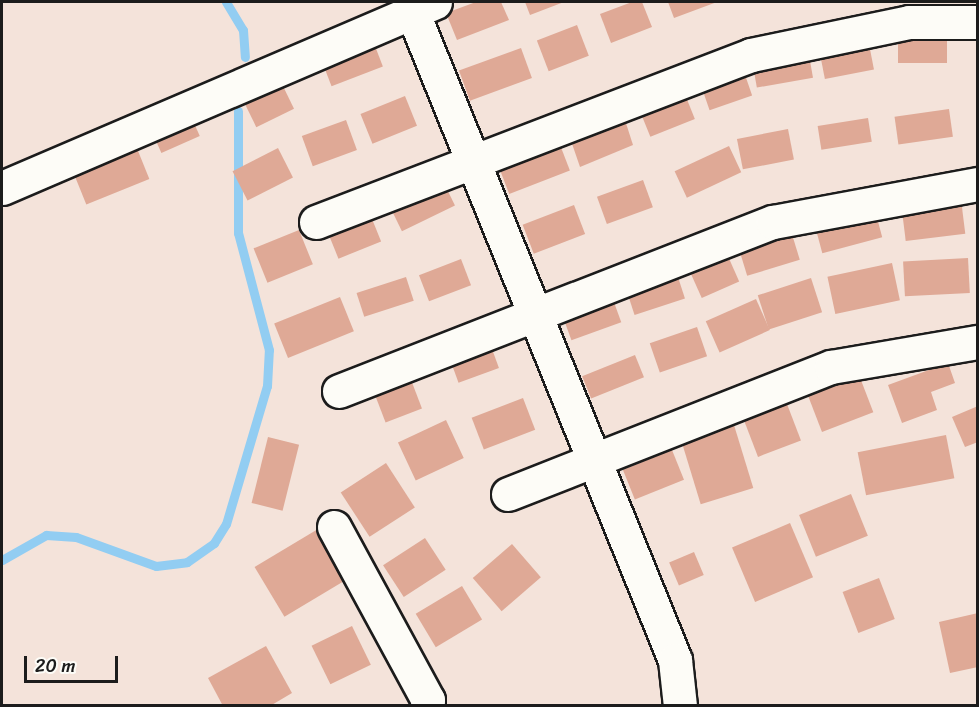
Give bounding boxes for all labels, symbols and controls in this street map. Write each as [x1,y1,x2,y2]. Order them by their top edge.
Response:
scale bar [27,644,122,682]
text: 20 m [35,650,75,682]

